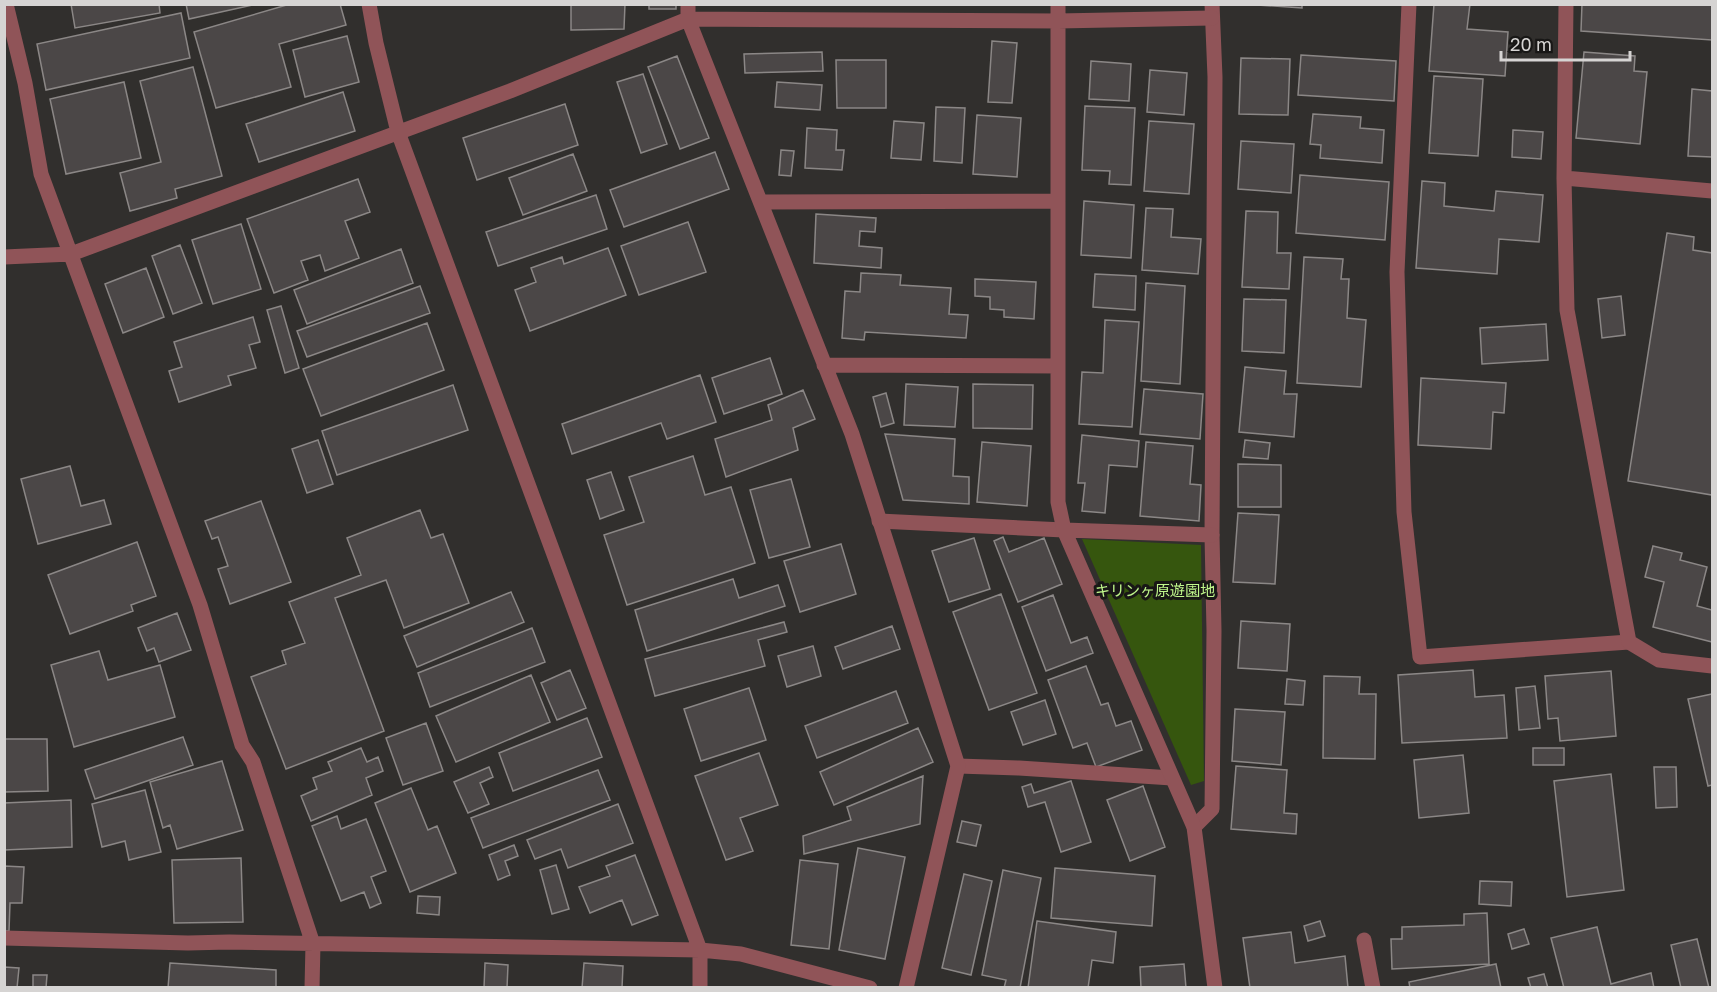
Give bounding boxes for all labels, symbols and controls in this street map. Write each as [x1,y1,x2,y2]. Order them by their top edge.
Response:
scale bar [1501,24,1630,62]
text: 20 m [1510,33,1552,55]
park label: キリンヶ原遊園地 [1095,581,1215,599]

